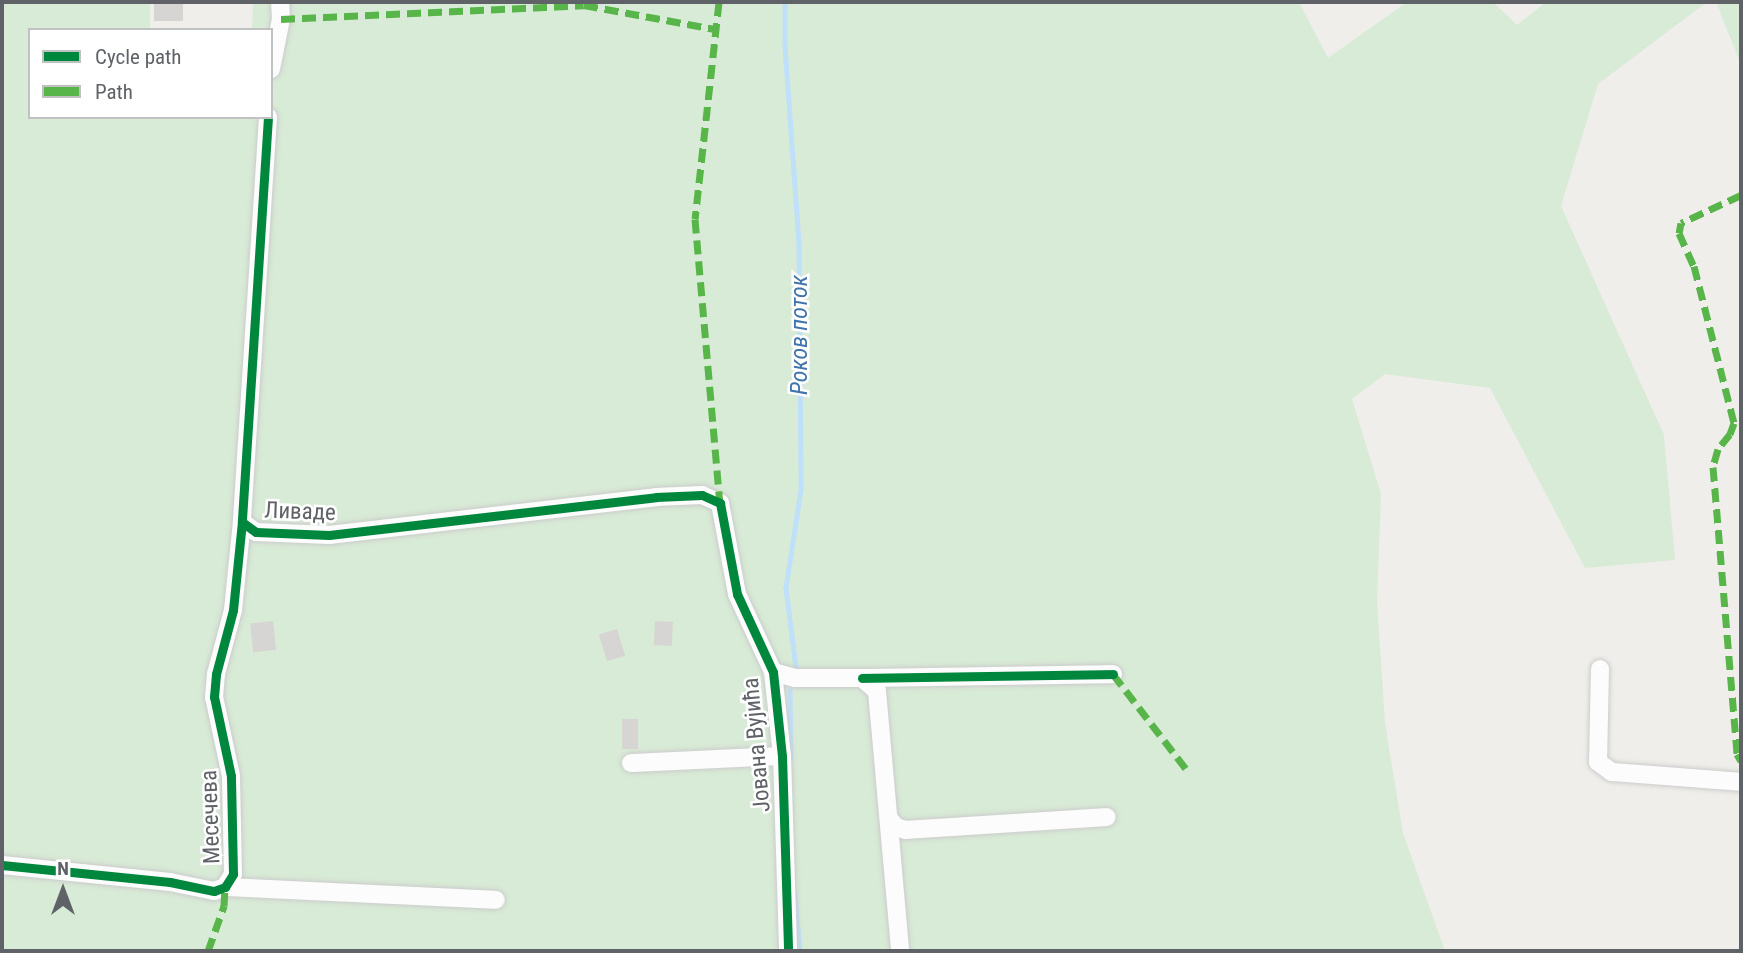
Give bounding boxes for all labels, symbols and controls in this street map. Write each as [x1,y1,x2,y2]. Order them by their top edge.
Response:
legend [28,28,273,119]
text: Cycle path [95,45,181,69]
text: Path [95,80,133,104]
water label: Роков поток [786,275,814,395]
street label: Ливаде [264,497,336,527]
street label: Јована Вујића [737,677,777,813]
street label: Месечева [196,770,226,864]
north arrow [28,855,98,925]
text: N [57,857,69,880]

